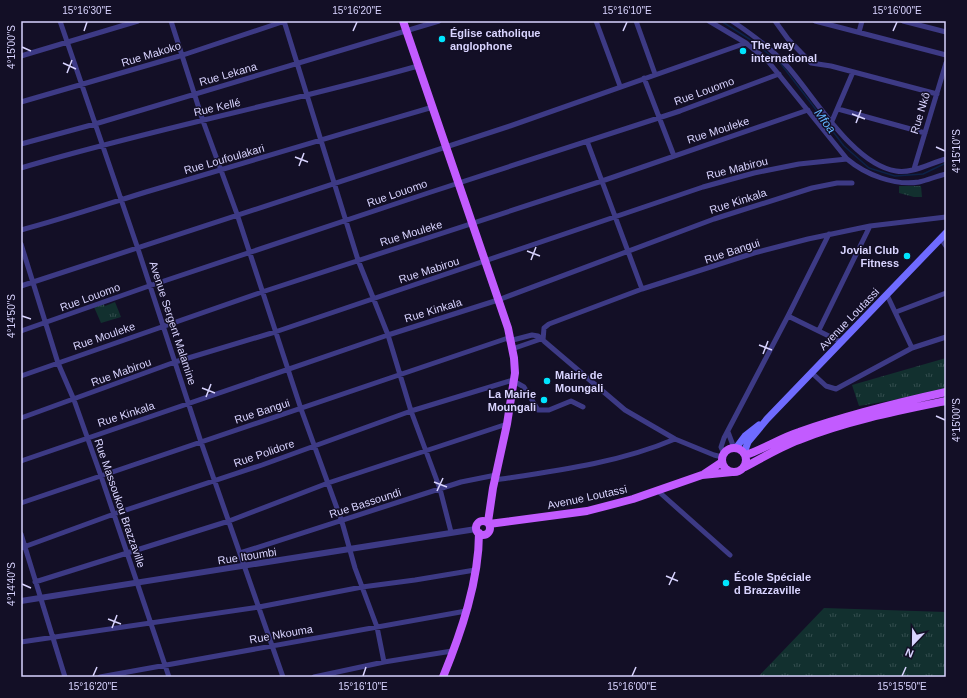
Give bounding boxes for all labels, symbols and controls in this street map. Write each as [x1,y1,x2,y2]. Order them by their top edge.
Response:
text: 15°16'30"E [62,5,112,16]
text: 15°16'20"E [332,5,382,16]
text: 15°16'10"E [602,5,652,16]
text: 15°16'00"E [872,5,922,16]
text: 4°15'00"S [6,25,17,69]
place label: Église catholique anglophone [450,27,540,52]
marker: Église catholique anglophone [437,34,447,44]
street label: Rue Makoko [120,39,182,69]
place label: The way international [751,39,817,64]
marker: The way international [738,46,748,56]
street label: Rue Lekana [198,60,259,88]
street label: Rue Louomo [672,75,736,107]
street label: Rue Nkô [908,91,932,135]
street label: Rue Kellé [192,96,242,118]
water label: Mfoa [811,106,839,136]
street label: Rue Mouleke [685,114,751,146]
text: 4°15'10"S [951,129,962,173]
street label: Rue Loufoulakari [182,142,266,176]
street label: Rue Mabirou [705,155,769,181]
street label: Rue Louomo [365,177,429,209]
street label: Rue Kinkala [708,186,769,216]
street label: Rue Mouleke [378,218,444,248]
street label: Rue Bangui [703,236,761,266]
place label: Jovial Club Fitness [840,244,899,269]
marker: Jovial Club Fitness [902,251,912,261]
street label: Rue Mabirou [397,255,461,285]
street label: Avenue Sergent Malamine [147,260,199,386]
street label: Rue Louomo [58,281,122,313]
street label: Avenue Loutassi [817,286,881,352]
text: 4°14'50"S [6,294,17,338]
street label: Rue Kinkala [403,295,464,324]
street label: Rue Mouleke [71,320,137,352]
street label: Rue Mabirou [89,356,153,388]
place label: Mairie de Moungali [555,369,603,394]
marker: Mairie de Moungali [542,376,552,386]
place label: La Mairie Moungali [488,388,536,413]
marker: La Mairie Moungali [539,395,549,405]
street label: Rue Bangui [233,396,291,426]
text: 4°15'00"S [951,398,962,442]
street label: Rue Kinkala [96,399,157,429]
street label: Rue Massoukou Brazzaville [92,437,148,569]
street label: Rue Polidore [232,437,296,469]
street label: Avenue Loutassi [546,483,628,511]
street label: Rue Bassoundi [328,486,402,520]
street label: Rue Itoumbi [217,545,277,567]
text: 4°14'40"S [6,562,17,606]
place label: École Spéciale d Brazzaville [734,571,811,596]
marker: École Spéciale d Brazzaville [721,578,731,588]
street label: Rue Nkouma [248,622,315,645]
north arrow [893,624,933,664]
text: N [903,646,915,660]
text: 15°16'20"E [68,681,118,692]
text: 15°16'10"E [338,681,388,692]
text: 15°16'00"E [607,681,657,692]
text: 15°15'50"E [877,681,927,692]

